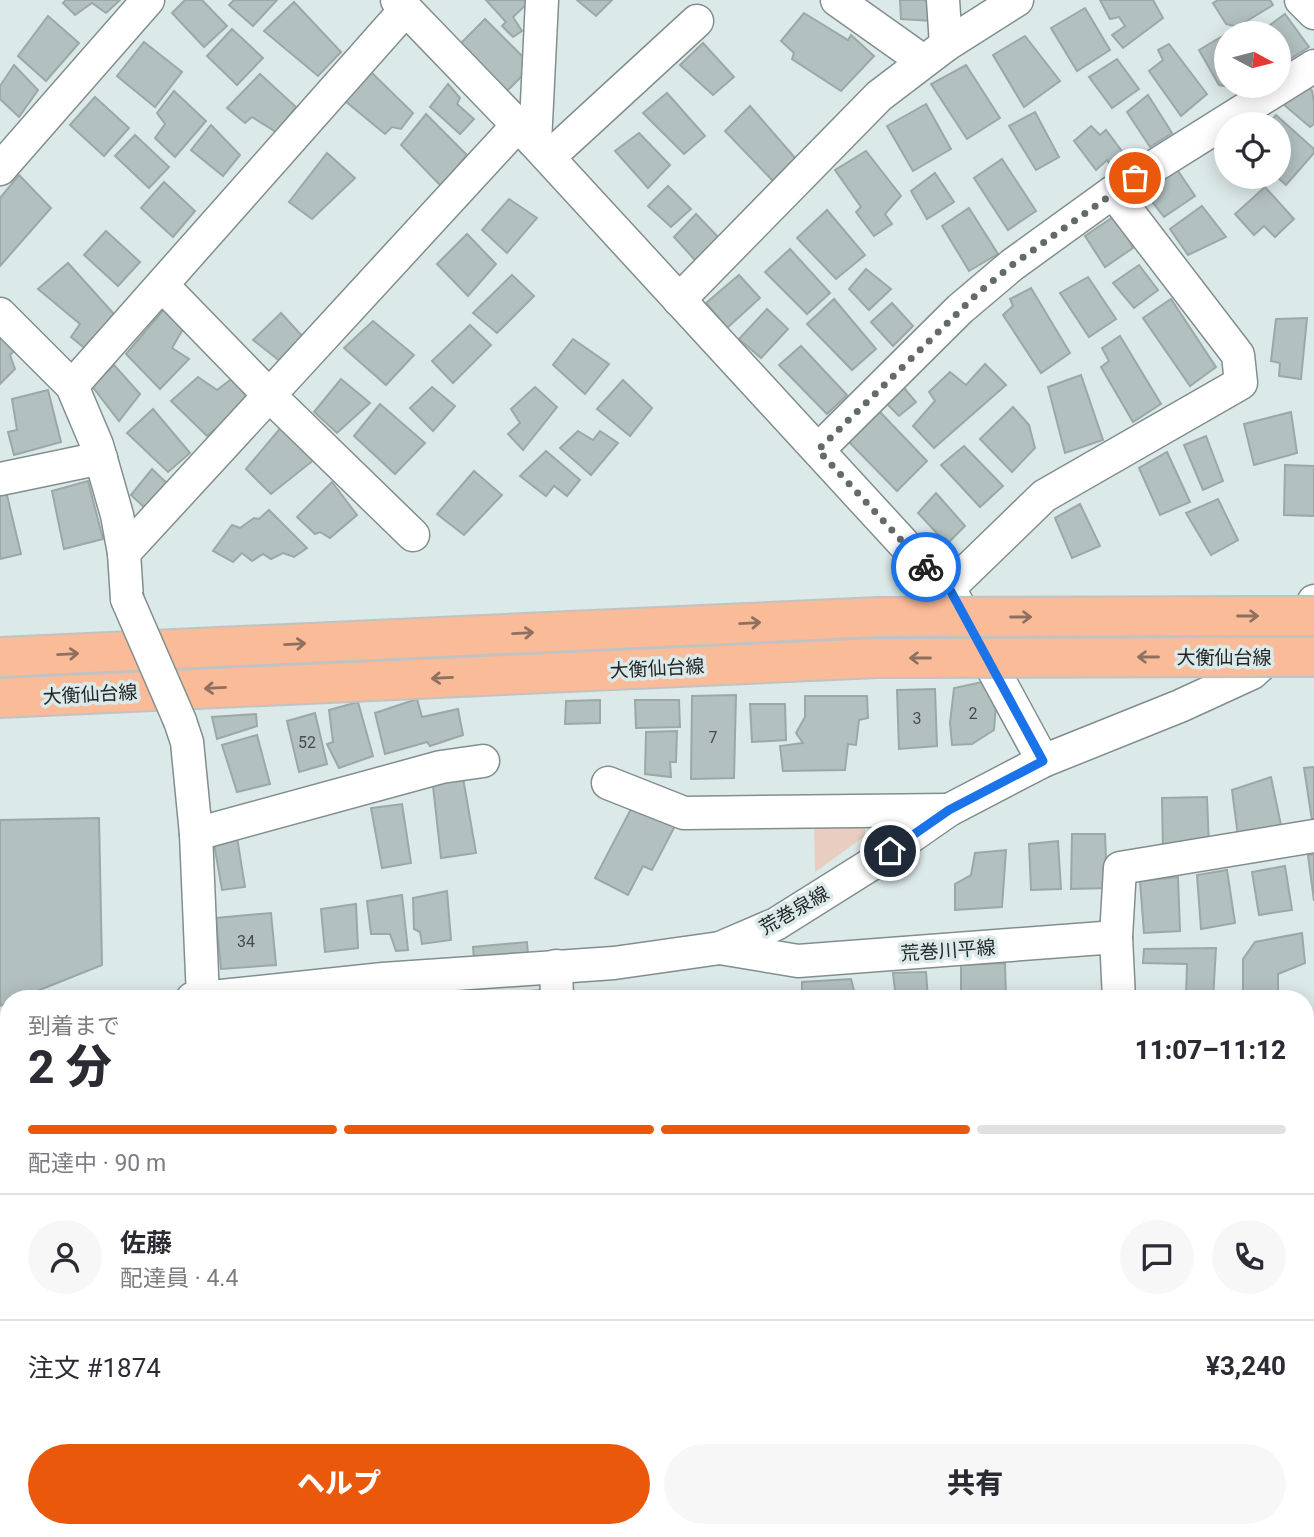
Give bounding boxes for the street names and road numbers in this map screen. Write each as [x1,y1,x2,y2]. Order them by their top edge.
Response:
street label: 大衡仙台線 [1176,646,1272,669]
street label: 大衡仙台線 [609,655,705,682]
street label: 大衡仙台線 [42,681,138,708]
street label: 荒巻泉線 [756,881,833,939]
street label: 荒巻川平線 [900,936,996,965]

